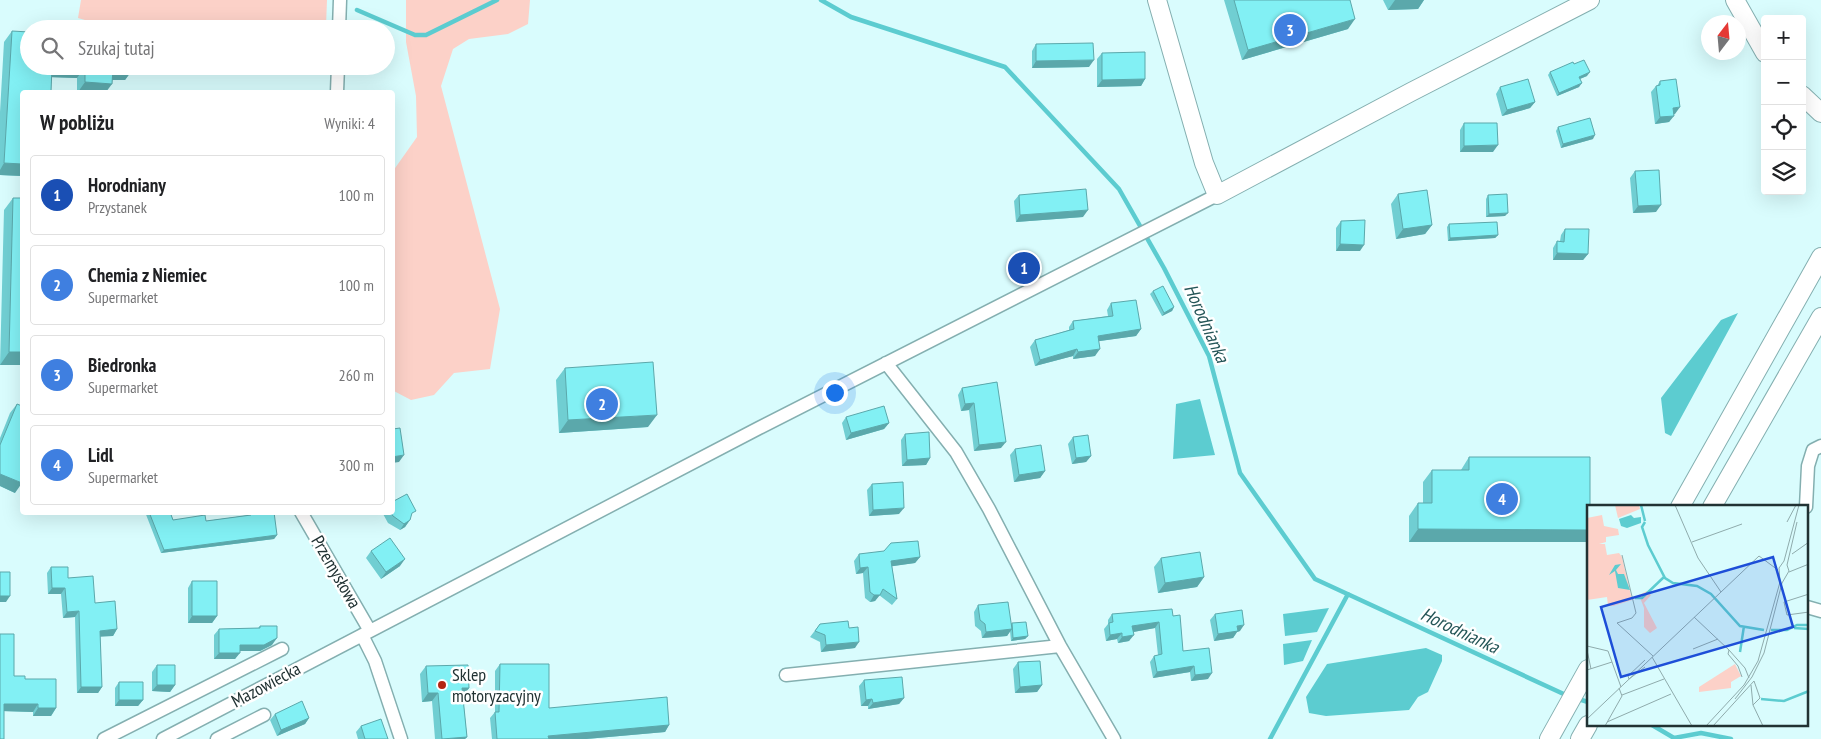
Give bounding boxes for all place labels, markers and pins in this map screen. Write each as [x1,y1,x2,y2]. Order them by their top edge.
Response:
pin: 3 [1274,11,1306,49]
pin: 1 [1008,249,1040,287]
pin: 2 [586,385,618,423]
pin: 4 [1486,480,1518,518]
place label: Sklep motoryzacyjny [452,663,541,707]
marker: Sklep motoryzacyjny [436,679,448,691]

